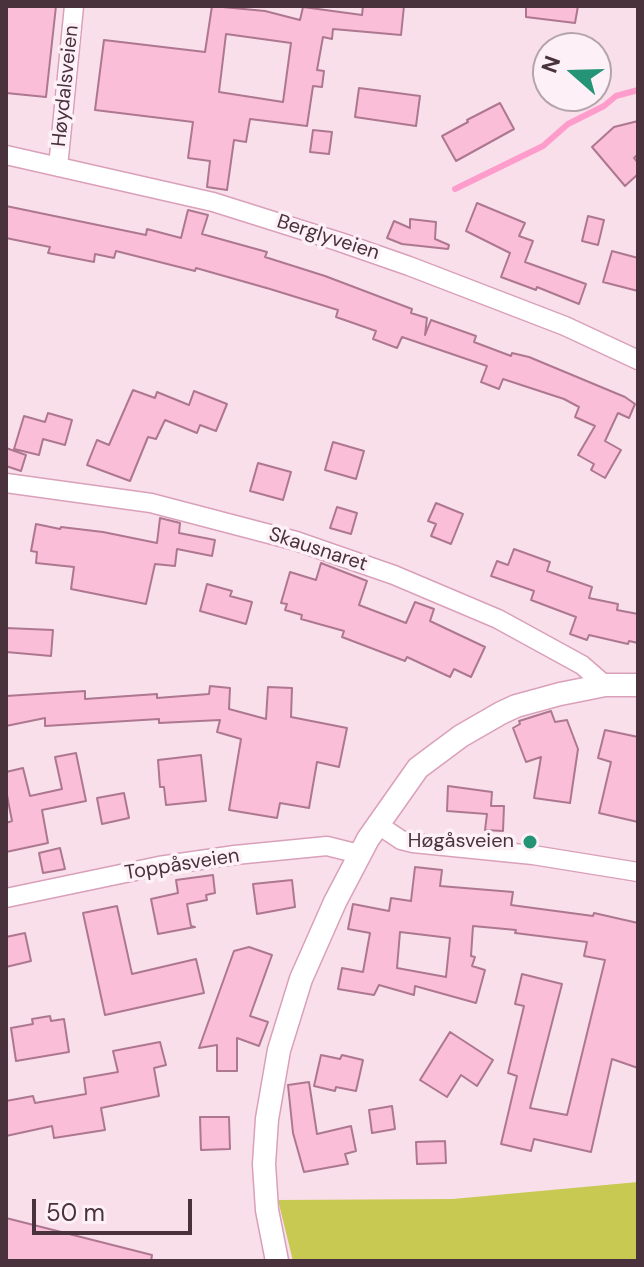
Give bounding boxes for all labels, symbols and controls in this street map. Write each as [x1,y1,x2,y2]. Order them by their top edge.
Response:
street label: Høydalsveien [48,24,84,148]
north arrow [532,32,612,112]
text: N [534,52,567,77]
street label: Berglyveien [274,210,382,266]
street label: Skausnaret [266,523,370,577]
place label: Høgåsveien [408,830,514,854]
marker: Høgåsveien [521,833,539,851]
street label: Toppåsveien [123,844,241,886]
scale bar [36,1183,196,1233]
text: 50 m [46,1197,105,1228]

